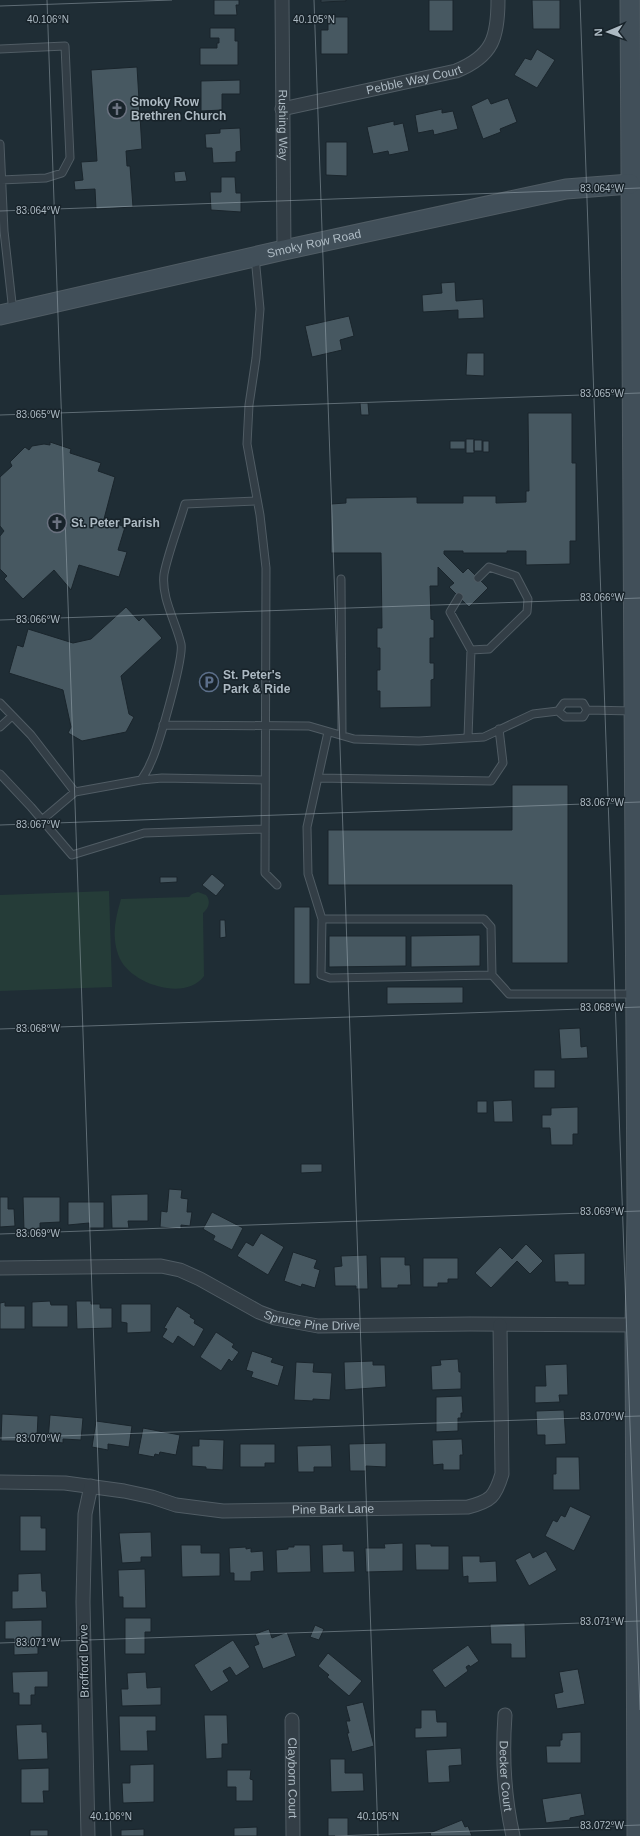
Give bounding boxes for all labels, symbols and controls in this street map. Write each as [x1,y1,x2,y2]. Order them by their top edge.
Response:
north arrow [588,12,628,52]
text: 40.106°N [27,14,69,25]
text: 40.105°N [293,14,335,25]
text: N [592,28,604,37]
street label: Pebble Way Court [365,62,465,97]
street label: Rushing Way [276,89,290,161]
place label: Smoky Row Brethren Church [131,95,226,123]
church icon: Smoky Row Brethren Church [106,98,128,120]
text: 83.064°W [580,183,625,194]
text: 83.064°W [16,205,61,216]
street label: Smoky Row Road [265,227,362,261]
text: 83.065°W [580,388,625,399]
text: 83.065°W [16,409,61,420]
church icon: St. Peter Parish [46,512,68,534]
place label: St. Peter Parish [71,516,160,530]
text: 83.066°W [580,592,625,603]
text: 83.066°W [16,614,61,625]
place label: St. Peter's Park & Ride [223,668,291,696]
parking icon: St. Peter's Park & Ride [198,671,220,693]
text: 83.067°W [580,797,625,808]
text: 83.067°W [16,819,61,830]
text: 83.068°W [580,1002,625,1013]
text: 83.068°W [16,1023,61,1034]
text: 83.069°W [580,1206,625,1217]
text: 83.069°W [16,1228,61,1239]
street label: Spruce Pine Drive [262,1307,360,1333]
text: 83.070°W [580,1411,625,1422]
text: 83.070°W [16,1433,61,1444]
street label: Pine Bark Lane [292,1502,375,1517]
text: 83.071°W [580,1616,625,1627]
street label: Brofford Drive [76,1624,92,1698]
text: 83.071°W [16,1637,61,1648]
street label: Clayborn Court [285,1738,300,1819]
street label: Decker Court [497,1741,515,1813]
text: 40.106°N [90,1811,132,1822]
text: 40.105°N [357,1811,399,1822]
text: 83.072°W [580,1820,625,1831]

